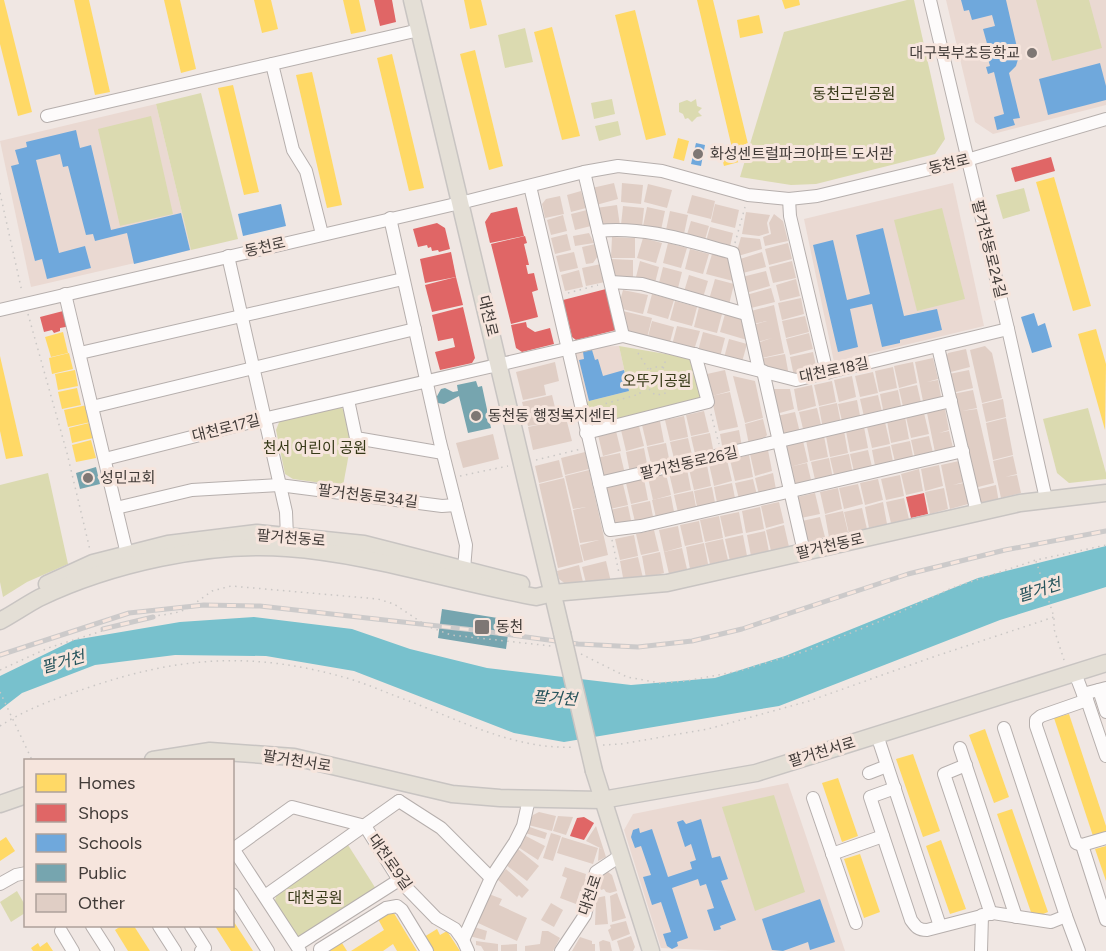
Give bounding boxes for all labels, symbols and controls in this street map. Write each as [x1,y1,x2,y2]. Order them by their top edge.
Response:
place label: 대구북부초등학교 [910,44,1020,62]
marker: 대구북부초등학교 [1025,46,1039,60]
park label: 동천근린공원 [813,85,895,103]
place label: 화성센트럴파크아파트 도서관 [710,145,893,163]
marker: 화성센트럴파크아파트 도서관 [691,147,705,161]
street label: 동천로 [927,150,971,178]
street label: 팔거천동로24길 [968,198,1010,300]
street label: 동천로 [243,234,287,260]
street label: 대천로 [474,294,502,338]
street label: 대천로18길 [798,354,870,386]
park label: 오뚜기공원 [622,372,692,390]
place label: 동천동 행정복지센터 [488,407,616,425]
marker: 동천동 행정복지센터 [469,409,483,423]
street label: 대천로17길 [190,411,262,445]
park label: 천서 어린이 공원 [263,439,367,457]
street label: 팔거천동로26길 [638,443,740,483]
place label: 성민교회 [100,469,155,487]
marker: 성민교회 [81,471,95,485]
street label: 팔거천동로34길 [317,481,419,511]
street label: 팔거천동로 [256,526,326,550]
street label: 팔거천동로 [794,529,866,563]
water label: 팔거천 [1015,574,1065,606]
marker: 동천 [473,618,491,636]
place label: 동천 [496,618,524,636]
water label: 팔거천 [39,646,89,677]
water label: 팔거천 [532,687,580,709]
street label: 팔거천서로 [786,733,858,771]
street label: 팔거천서로 [262,747,332,775]
legend [24,759,234,927]
text: Homes [78,772,136,794]
text: Shops [78,802,129,824]
street label: 대천로9길 [364,831,416,893]
text: Schools [78,832,142,854]
text: Public [78,862,127,884]
street label: 대천로 [575,872,605,918]
park label: 대천공원 [287,889,343,907]
text: Other [78,892,125,914]

